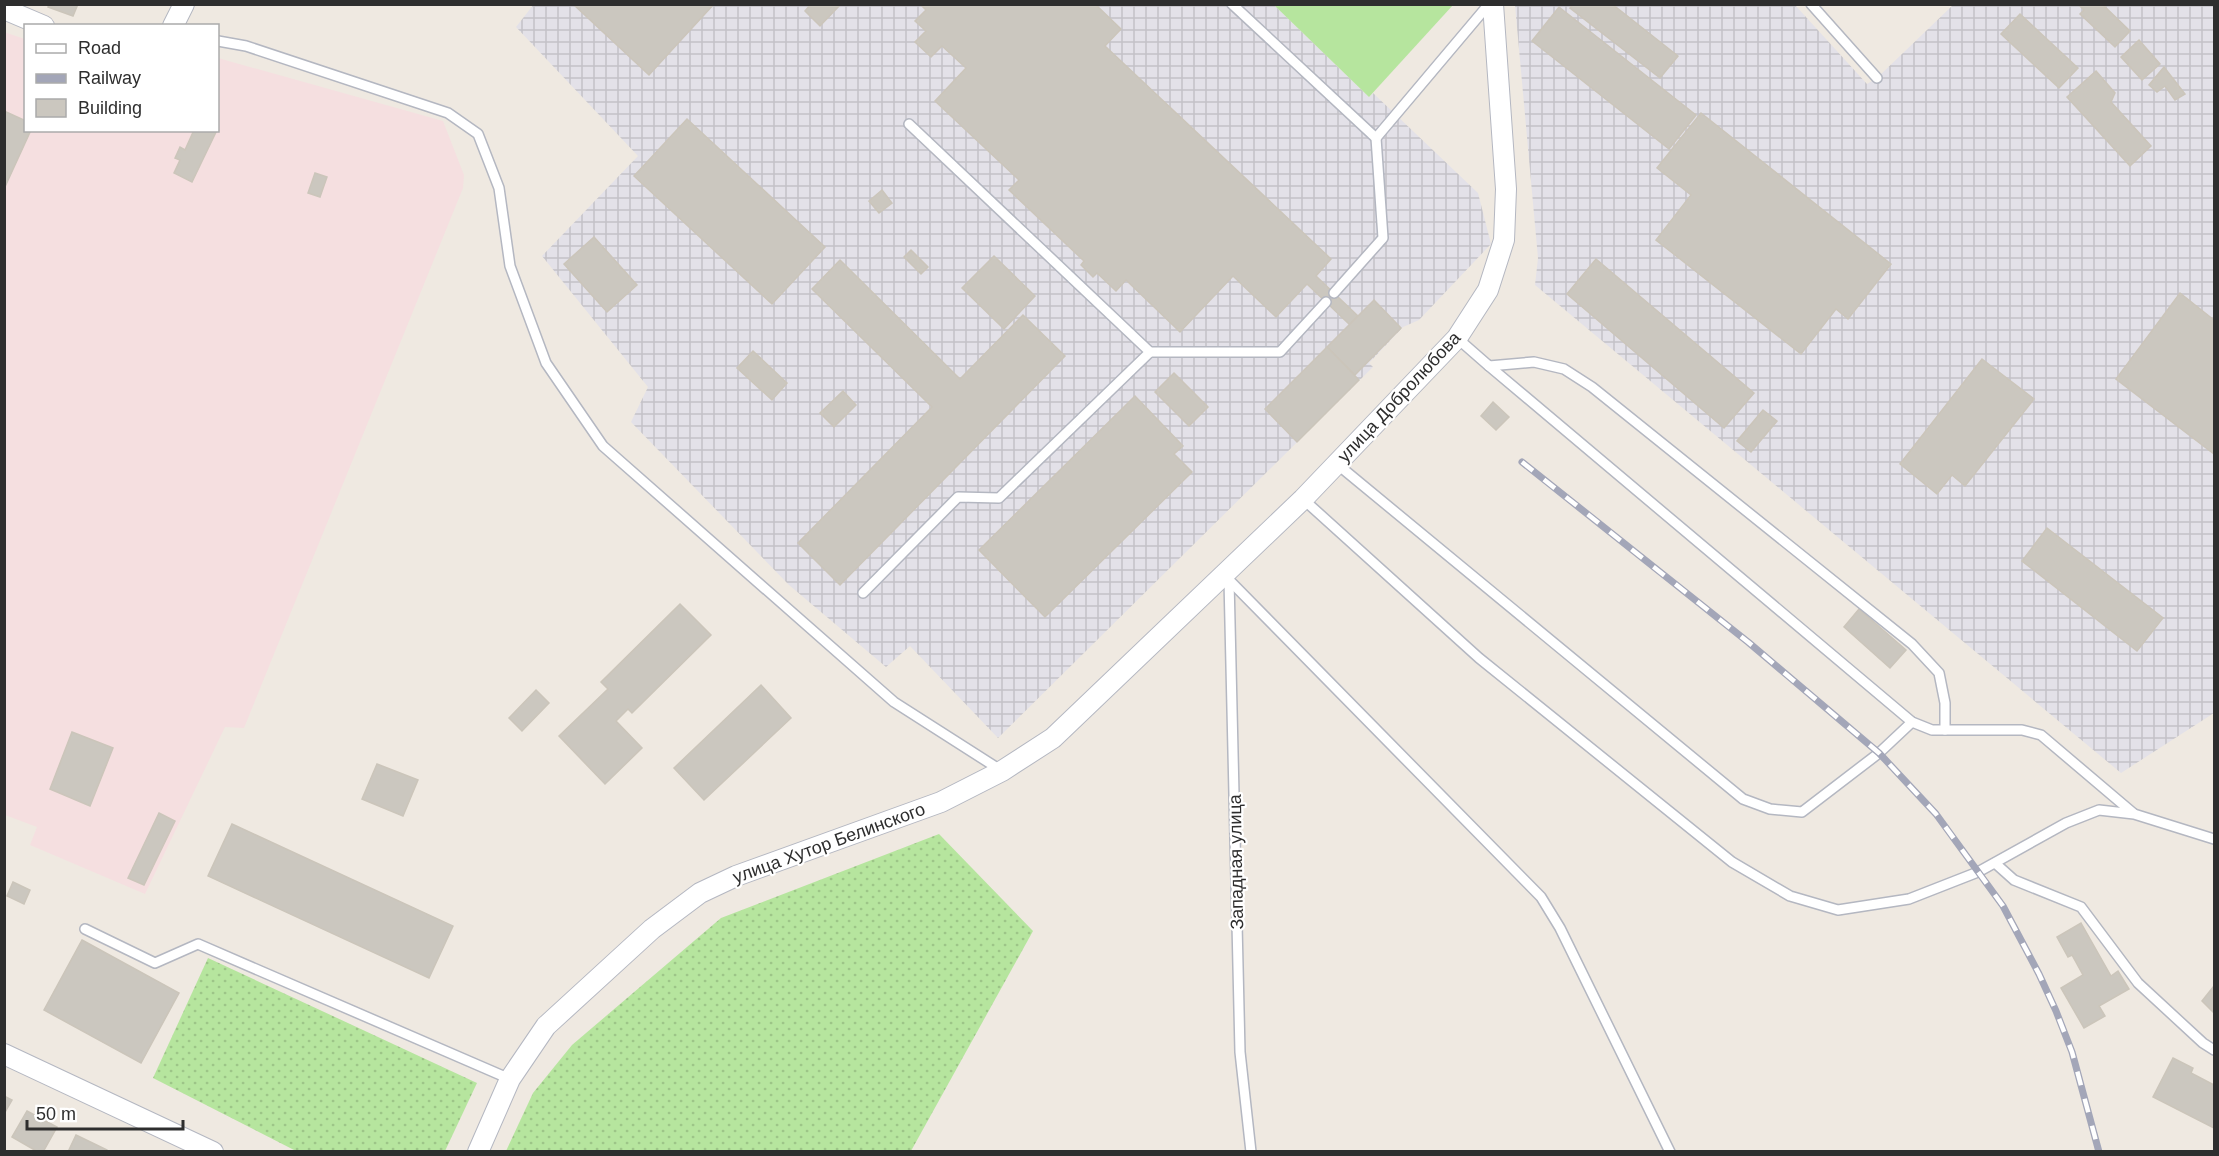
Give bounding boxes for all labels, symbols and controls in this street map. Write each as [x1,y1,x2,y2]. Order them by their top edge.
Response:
legend [24,24,219,132]
text: Road [78,38,121,58]
text: Railway [78,68,141,88]
text: Building [78,98,142,118]
street label: улица Добролюбова [1334,327,1465,466]
street label: Западная улица [1225,793,1247,930]
street label: улица Хутор Белинского [730,799,928,887]
scale bar [27,1093,183,1131]
text: 50 m [36,1104,76,1124]

